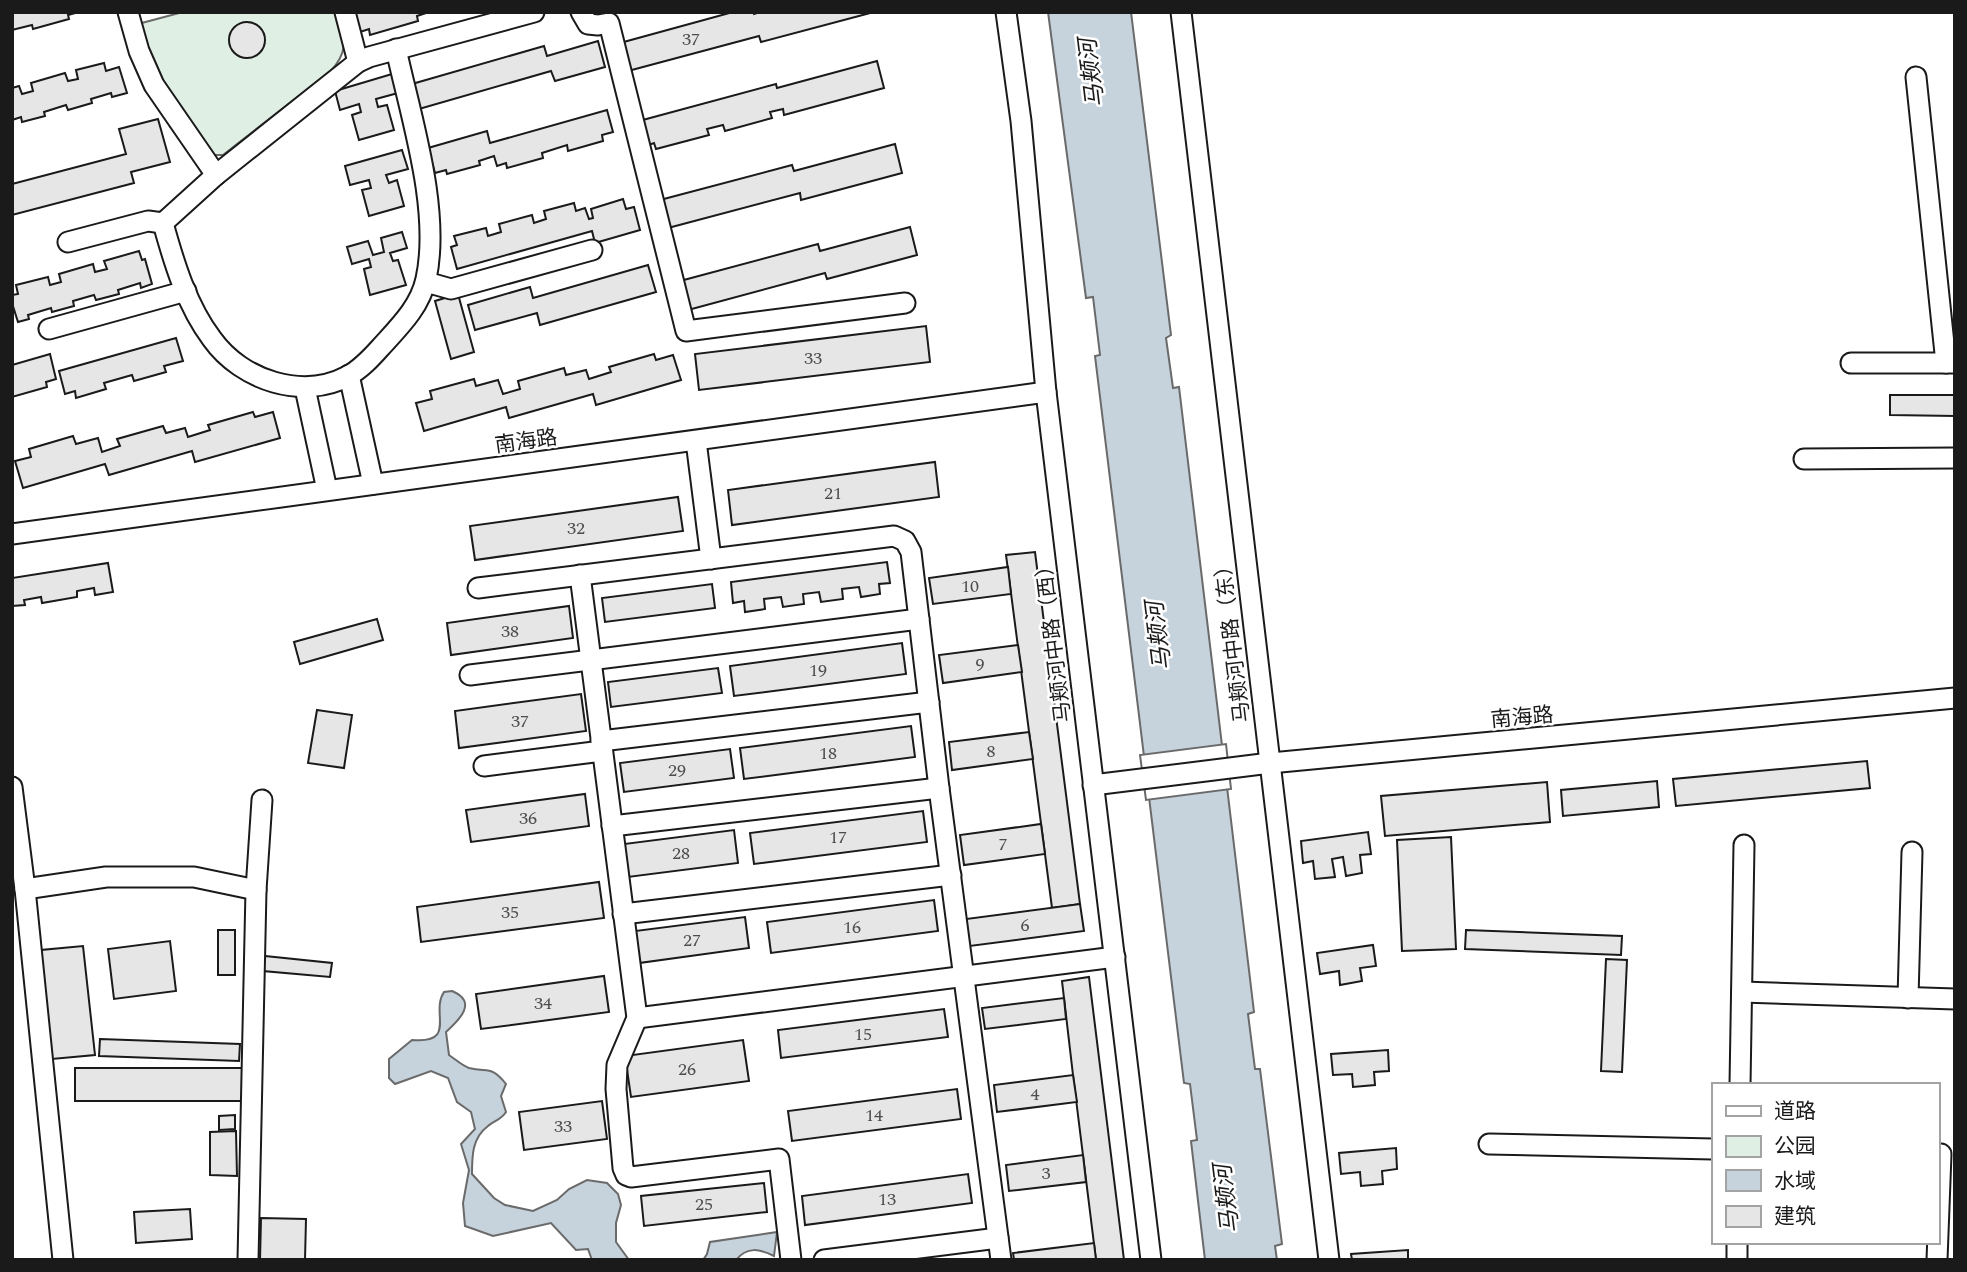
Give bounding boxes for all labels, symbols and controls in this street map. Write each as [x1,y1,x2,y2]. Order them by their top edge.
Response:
house number: 37 [682,26,700,53]
water label: 马颊河 [1070,32,1114,109]
house number: 33 [804,345,822,372]
street label: 南海路 [493,422,560,462]
house number: 21 [824,480,842,507]
house number: 32 [567,515,585,542]
street label: 马颊河中路（西） [1028,554,1080,724]
street label: 马颊河中路（东） [1207,554,1259,724]
house number: 10 [961,573,979,600]
water label: 马颊河 [1137,595,1181,672]
house number: 38 [501,618,519,645]
house number: 9 [976,651,985,678]
house number: 19 [809,657,827,684]
street label: 南海路 [1489,699,1555,737]
house number: 37 [511,708,529,735]
house number: 8 [987,738,996,765]
house number: 18 [819,740,837,767]
house number: 29 [668,757,686,784]
house number: 36 [519,805,537,832]
house number: 17 [829,824,847,851]
house number: 7 [999,831,1008,858]
house number: 28 [672,840,690,867]
house number: 35 [501,899,519,926]
house number: 6 [1021,912,1030,939]
house number: 16 [843,914,861,941]
house number: 27 [683,927,701,954]
house number: 34 [534,990,552,1017]
house number: 15 [854,1021,872,1048]
house number: 26 [678,1056,696,1083]
house number: 4 [1031,1081,1040,1108]
legend [1712,1083,1939,1244]
text: 道路 [1774,1096,1816,1128]
house number: 14 [865,1102,883,1129]
house number: 33 [554,1113,572,1140]
text: 公园 [1774,1131,1816,1163]
water label: 马颊河 [1205,1158,1249,1235]
house number: 3 [1042,1160,1051,1187]
text: 水域 [1774,1166,1816,1198]
house number: 13 [878,1186,896,1213]
house number: 25 [695,1191,713,1218]
text: 建筑 [1774,1201,1816,1233]

